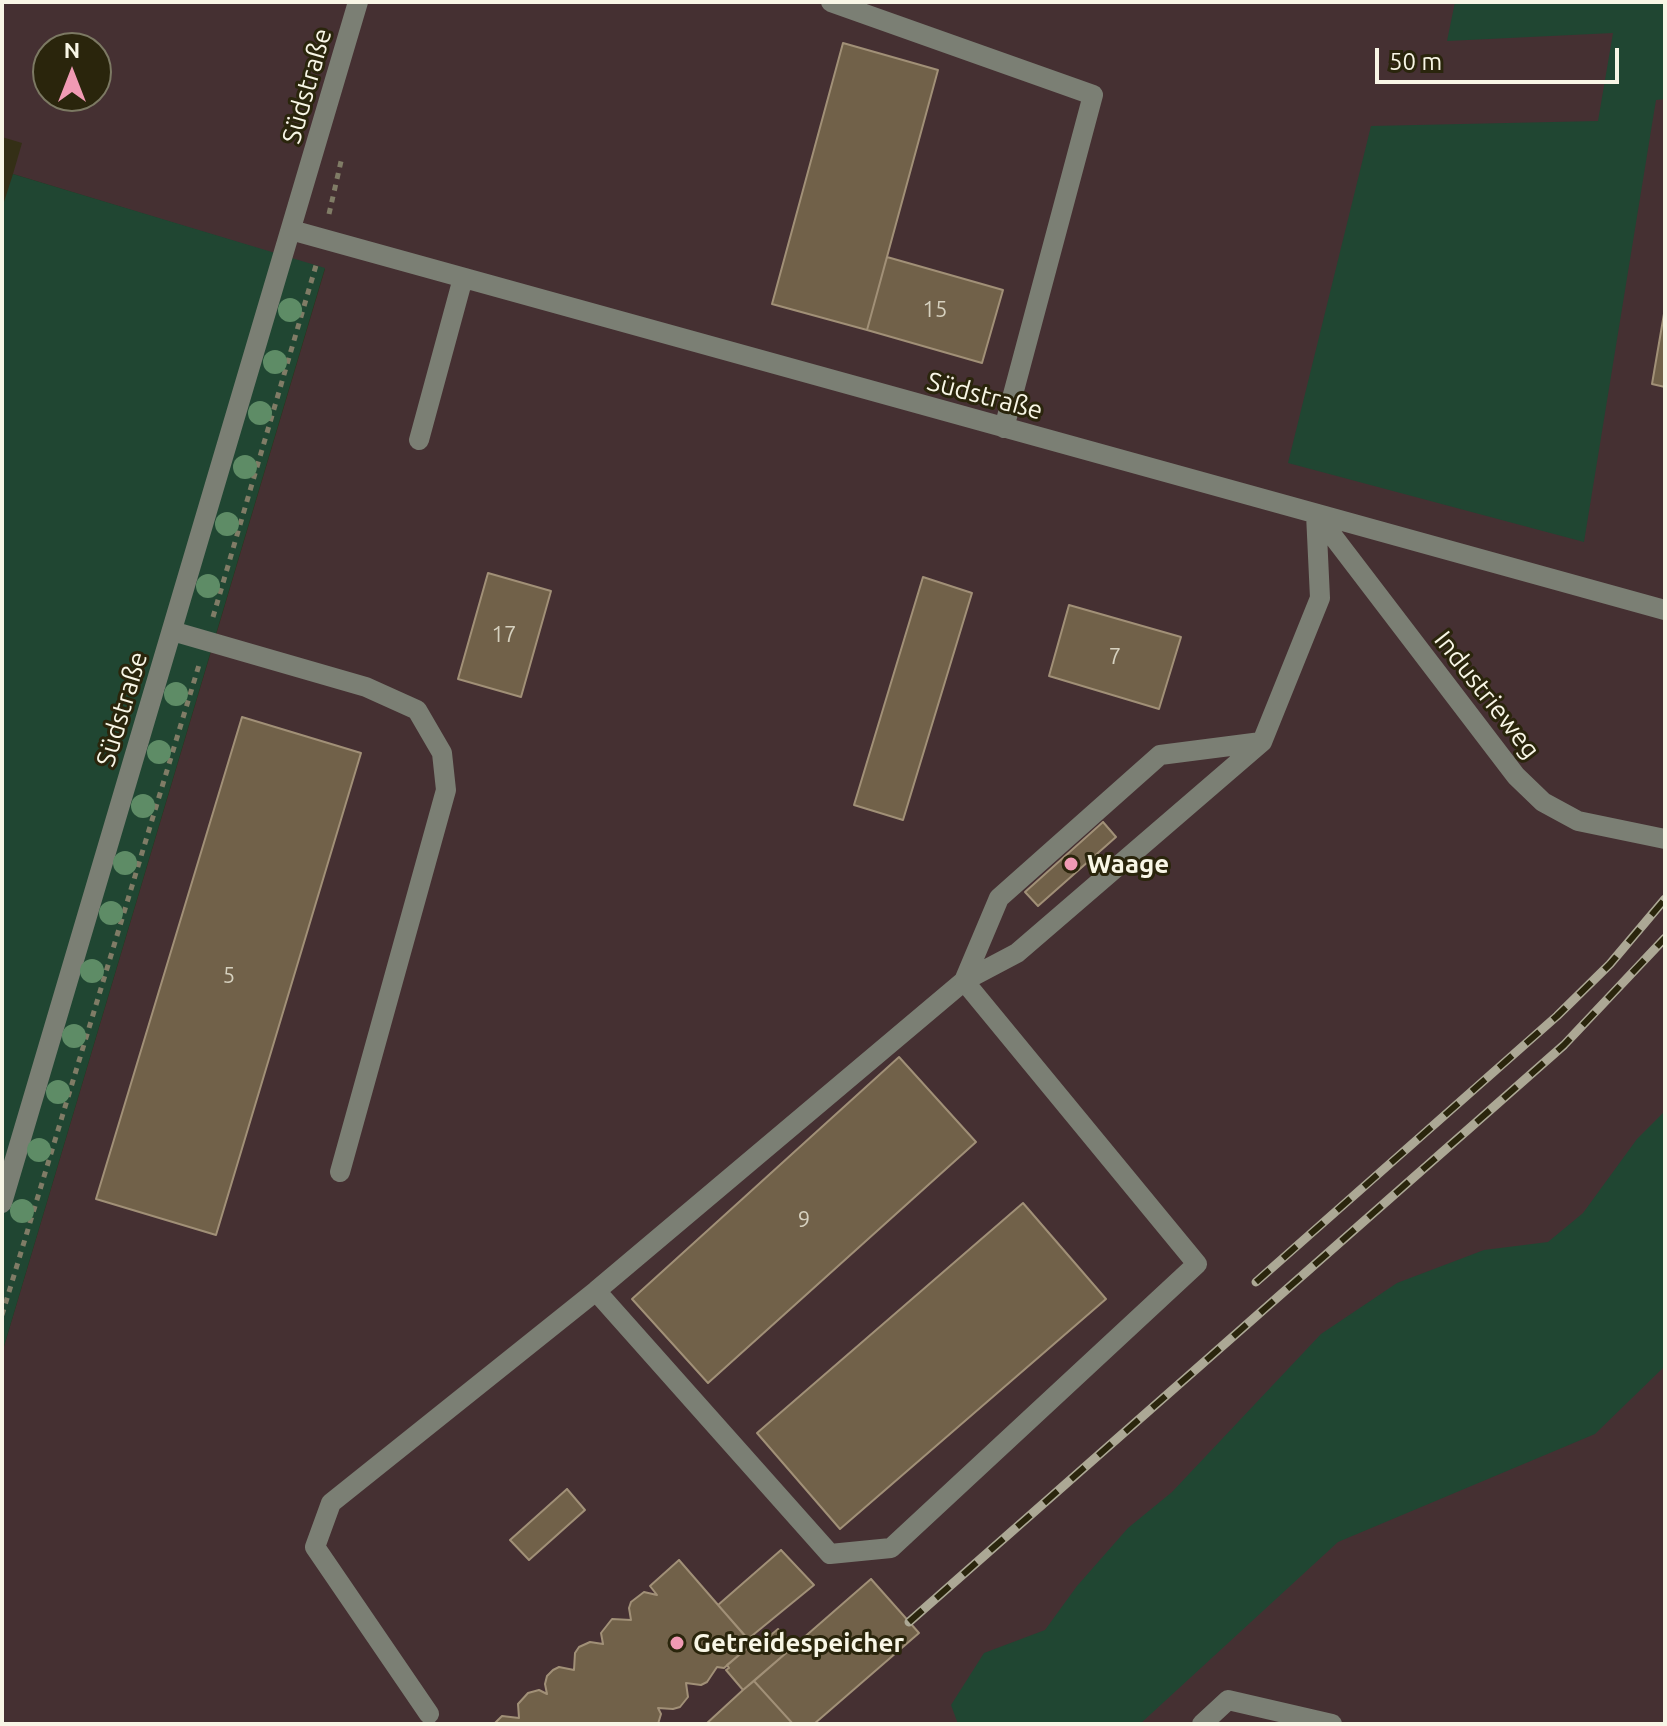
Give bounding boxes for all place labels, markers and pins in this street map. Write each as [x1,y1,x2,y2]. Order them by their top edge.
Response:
place label: Waage [1087,848,1169,880]
marker: Waage [1062,855,1080,873]
place label: Getreidespeicher [693,1627,904,1659]
marker: Getreidespeicher [668,1634,686,1652]

